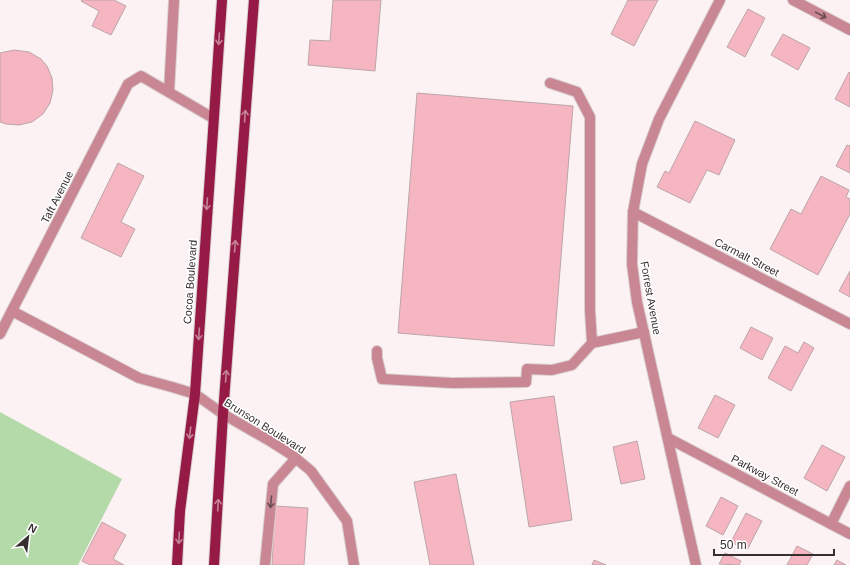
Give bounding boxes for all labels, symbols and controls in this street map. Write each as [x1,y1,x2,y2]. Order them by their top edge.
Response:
one-way arrow [815,12,827,19]
one-way arrow [216,32,223,45]
one-way arrow [242,110,249,123]
street label: Taft Avenue [39,169,75,225]
one-way arrow [204,197,211,210]
street label: Carmalt Street [713,236,781,278]
street label: Cocoa Boulevard [181,239,199,325]
one-way arrow [232,240,239,253]
street label: Forrest Avenue [639,260,663,336]
one-way arrow [195,327,202,340]
one-way arrow [222,370,229,383]
street label: Brunson Boulevard [222,396,308,456]
one-way arrow [186,426,194,439]
street label: Parkway Street [729,452,801,498]
one-way arrow [267,495,275,508]
one-way arrow [214,499,221,512]
north arrow [8,517,48,557]
text: N [26,521,39,535]
one-way arrow [175,531,182,544]
scale bar [714,531,834,557]
text: 50 m [720,538,747,552]

